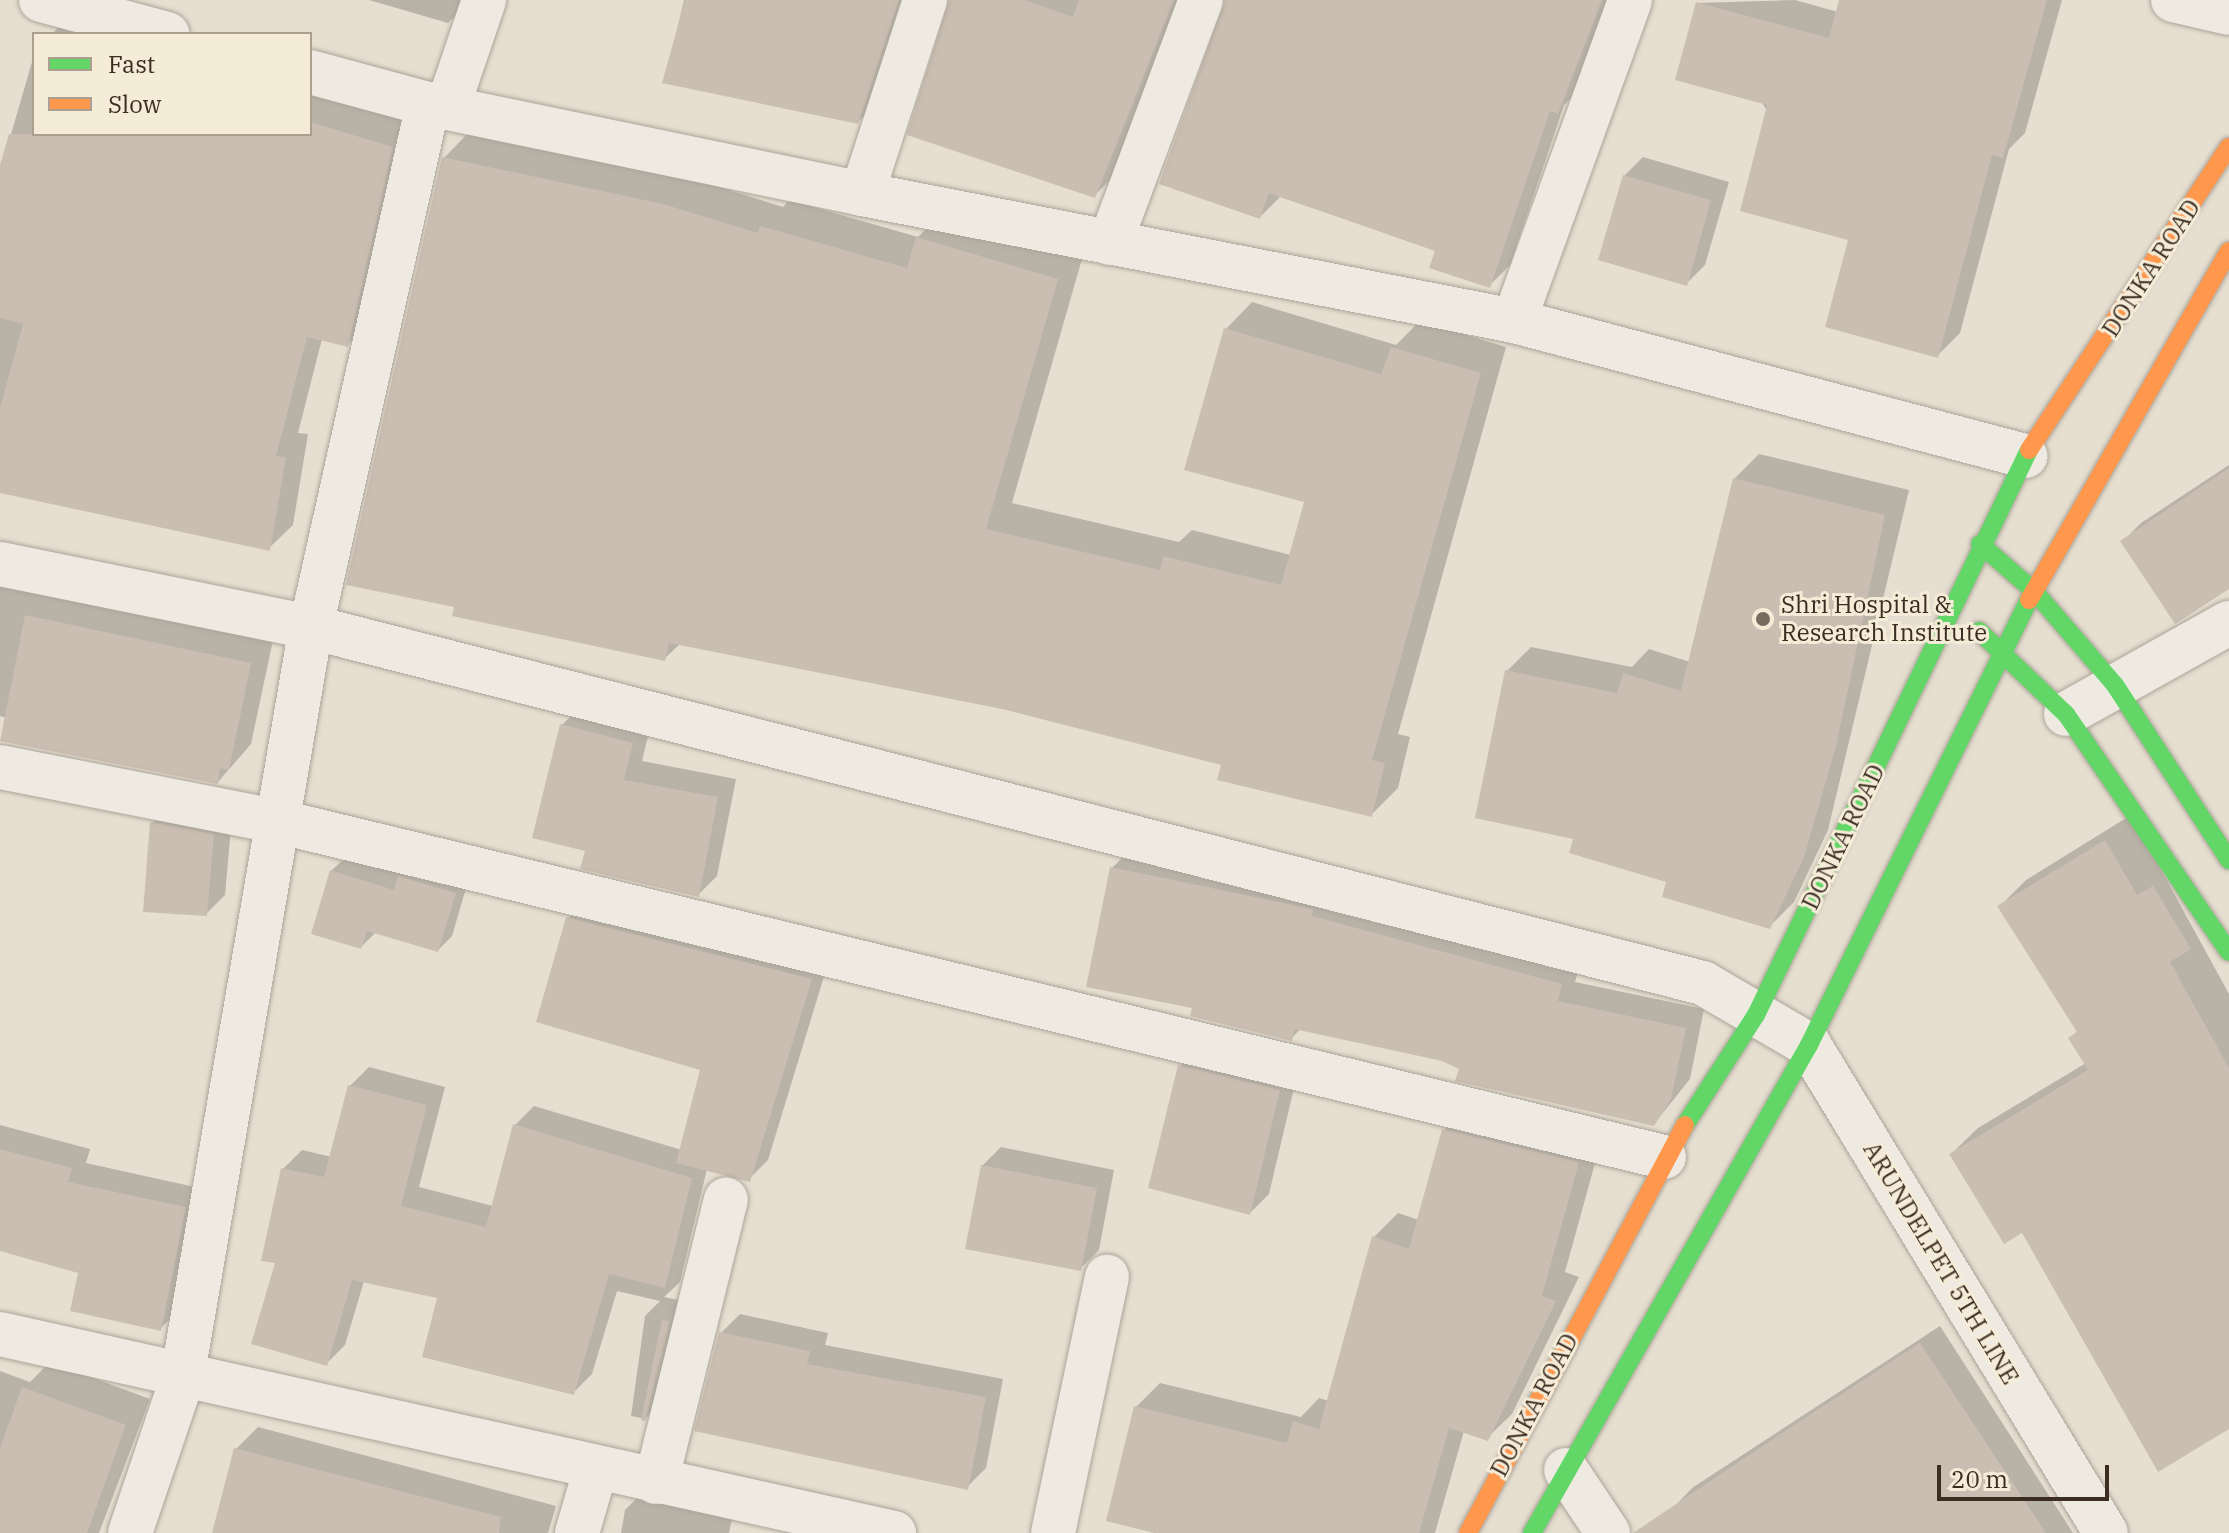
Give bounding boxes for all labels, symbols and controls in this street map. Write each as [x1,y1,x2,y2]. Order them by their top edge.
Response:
legend [32,32,312,136]
text: Fast [108,48,155,80]
text: Slow [108,88,161,120]
street label: DONKA ROAD [2096,194,2206,342]
place label: Shri Hospital & Research Institute [1781,591,1987,647]
marker: Shri Hospital & Research Institute [1752,608,1774,630]
street label: DONKA ROAD [1795,760,1891,914]
street label: ARUNDELPET 5TH LINE [1857,1136,2025,1390]
street label: DONKA ROAD [1484,1329,1584,1481]
scale bar [1941,1449,2113,1499]
text: 20 m [1951,1463,2008,1495]

